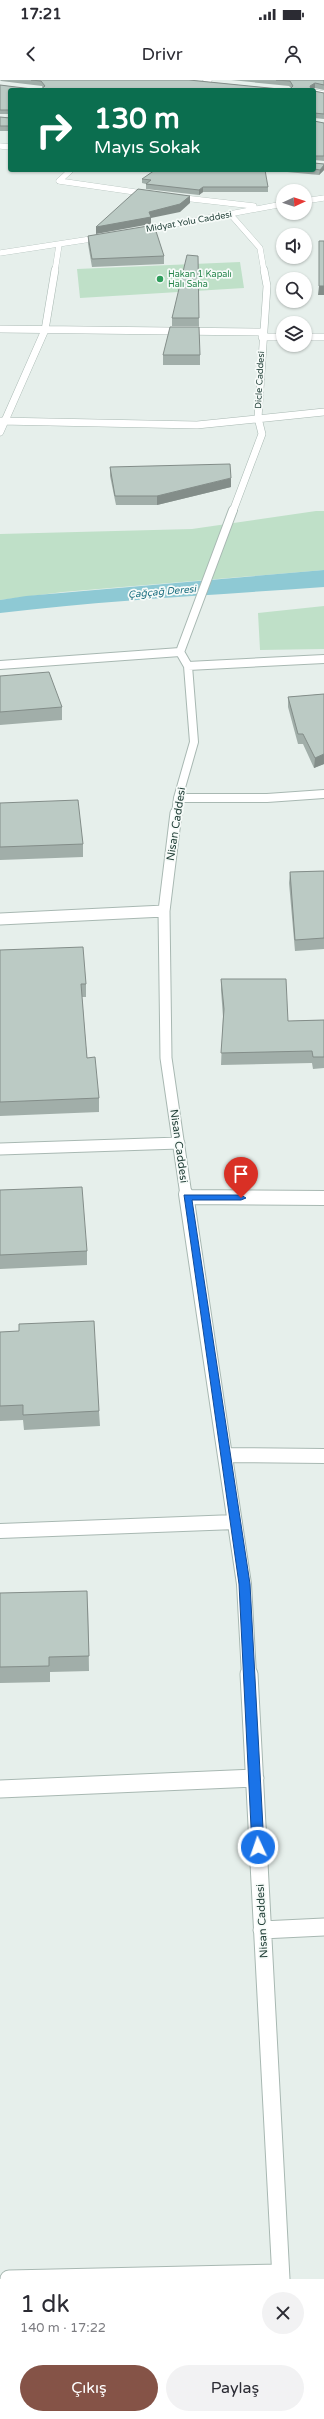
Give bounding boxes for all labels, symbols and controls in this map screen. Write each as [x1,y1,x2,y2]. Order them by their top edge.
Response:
text: 17:21 [20,5,62,23]
icon: back [20,43,42,65]
text: Drivr [141,43,183,65]
icon: person [282,43,304,65]
text: 130 m [94,102,180,136]
icon: right [28,104,80,156]
text: Mayıs Sokak [94,136,200,158]
north arrow [276,184,312,220]
map controls [276,184,312,352]
street label: Midyat Yolu Caddesi [145,209,233,235]
button: sound [276,228,312,264]
place label: Hakan 1 Kapalı Halı Saha [168,269,232,290]
button: search [276,272,312,308]
marker: Hakan 1 Kapalı Halı Saha [155,274,165,284]
button: layers [276,316,312,352]
street label: Dicle Caddesi [253,351,267,409]
water label: Çağçağ Deresi [127,583,198,601]
street label: Nisan Caddesi [164,786,188,862]
street label: Nisan Caddesi [167,1108,191,1184]
pin [224,1157,258,1198]
icon: arrive [230,1163,252,1185]
position arrow [237,1826,279,1868]
street label: Nisan Caddesi [254,1883,270,1959]
text: 1 dk [20,2290,70,2319]
button: close [262,2292,304,2334]
text: 140 m · 17:22 [20,2320,106,2336]
button: Çıkış [20,2365,158,2411]
button: Paylaş [166,2365,304,2411]

